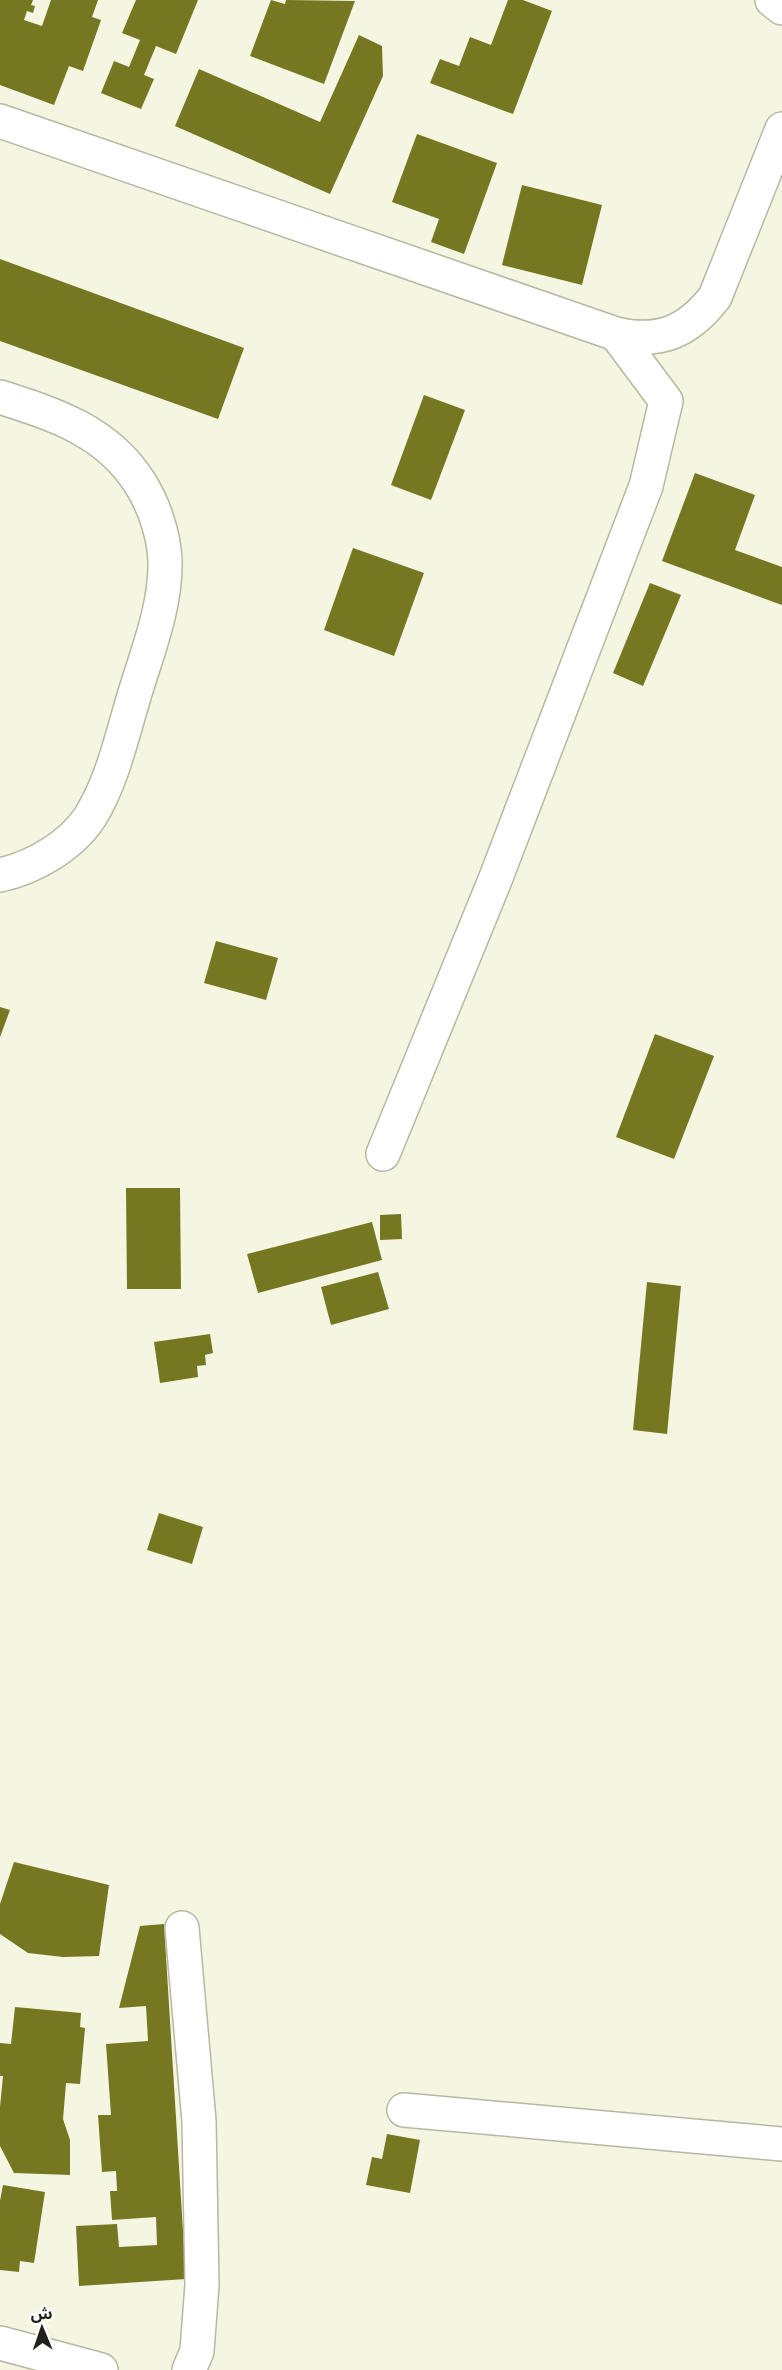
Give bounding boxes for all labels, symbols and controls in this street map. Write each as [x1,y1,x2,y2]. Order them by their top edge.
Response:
north arrow [12,2298,72,2358]
text: ش [30,2304,53,2324]

